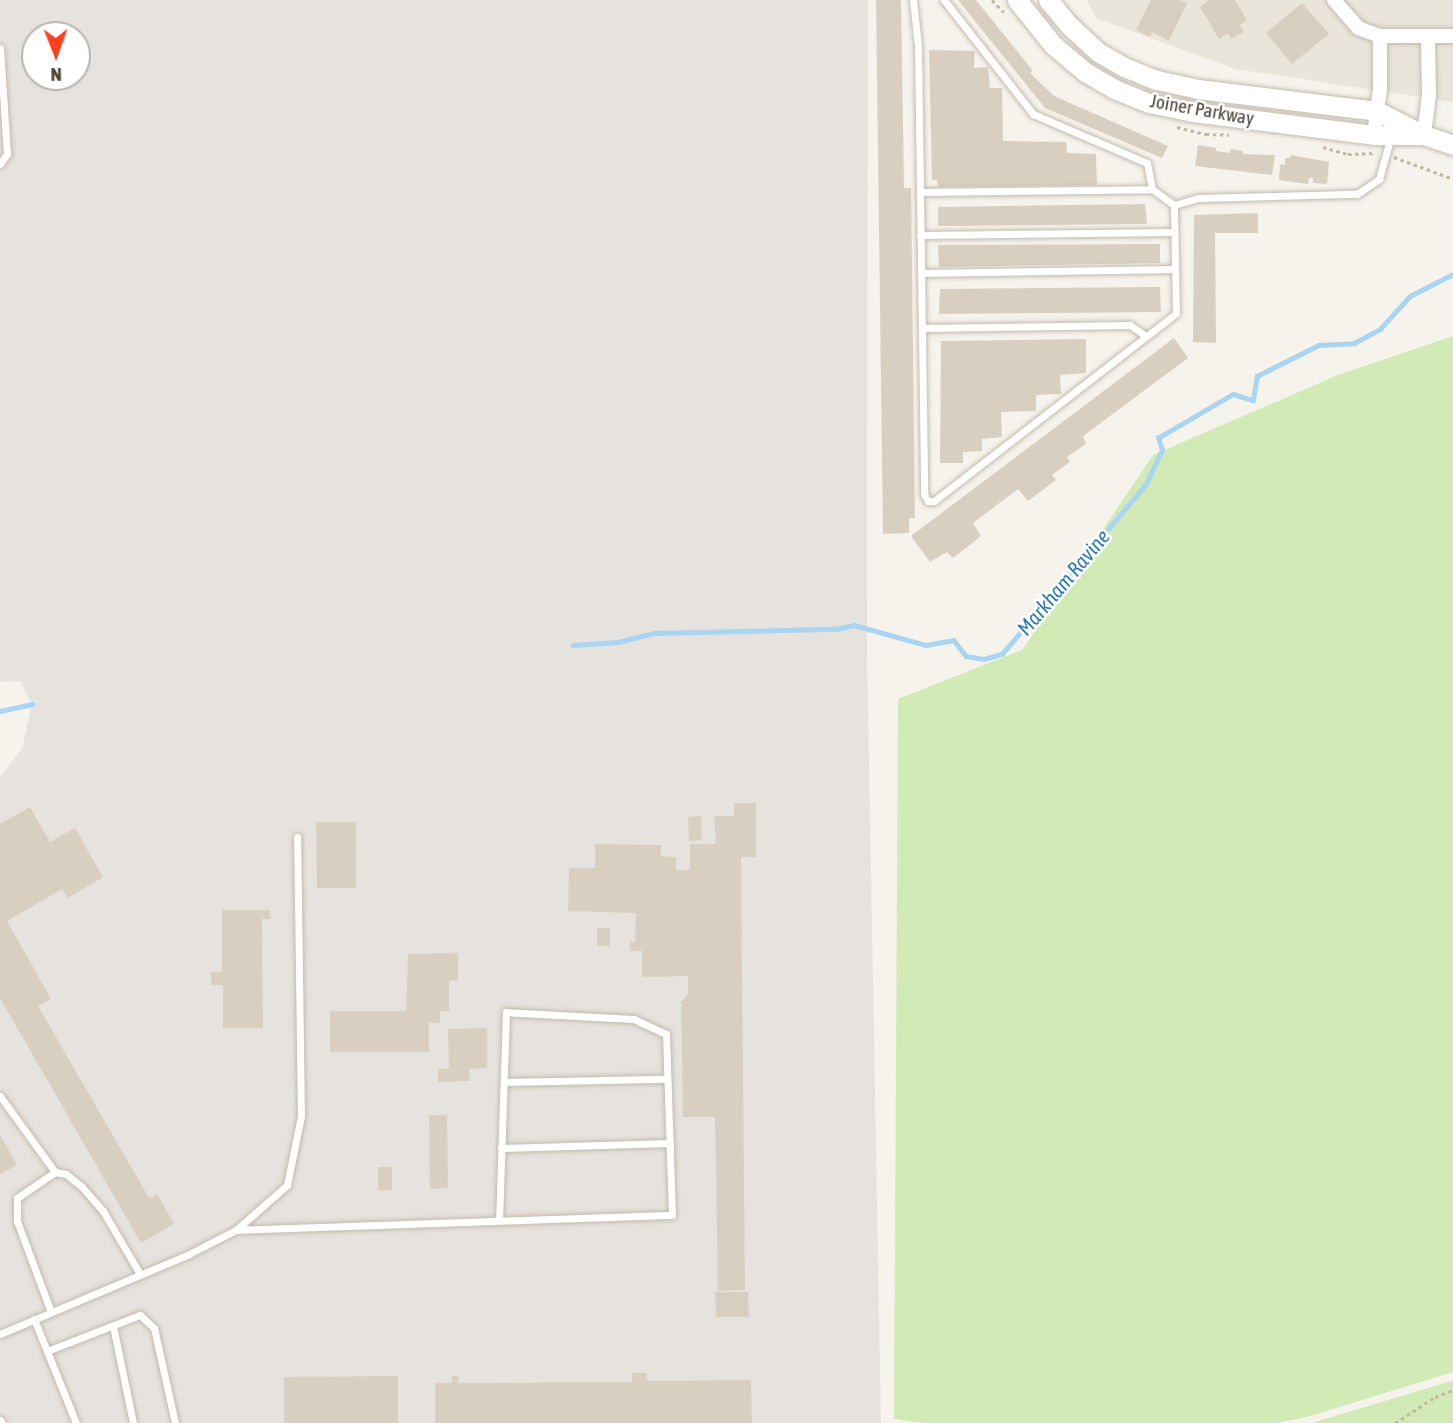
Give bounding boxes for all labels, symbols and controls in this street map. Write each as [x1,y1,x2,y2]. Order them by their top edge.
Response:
north arrow [21,21,91,91]
text: N [51,64,62,86]
street label: Joiner Parkway [1148,90,1256,130]
water label: Markham Ravine [1011,524,1115,640]

